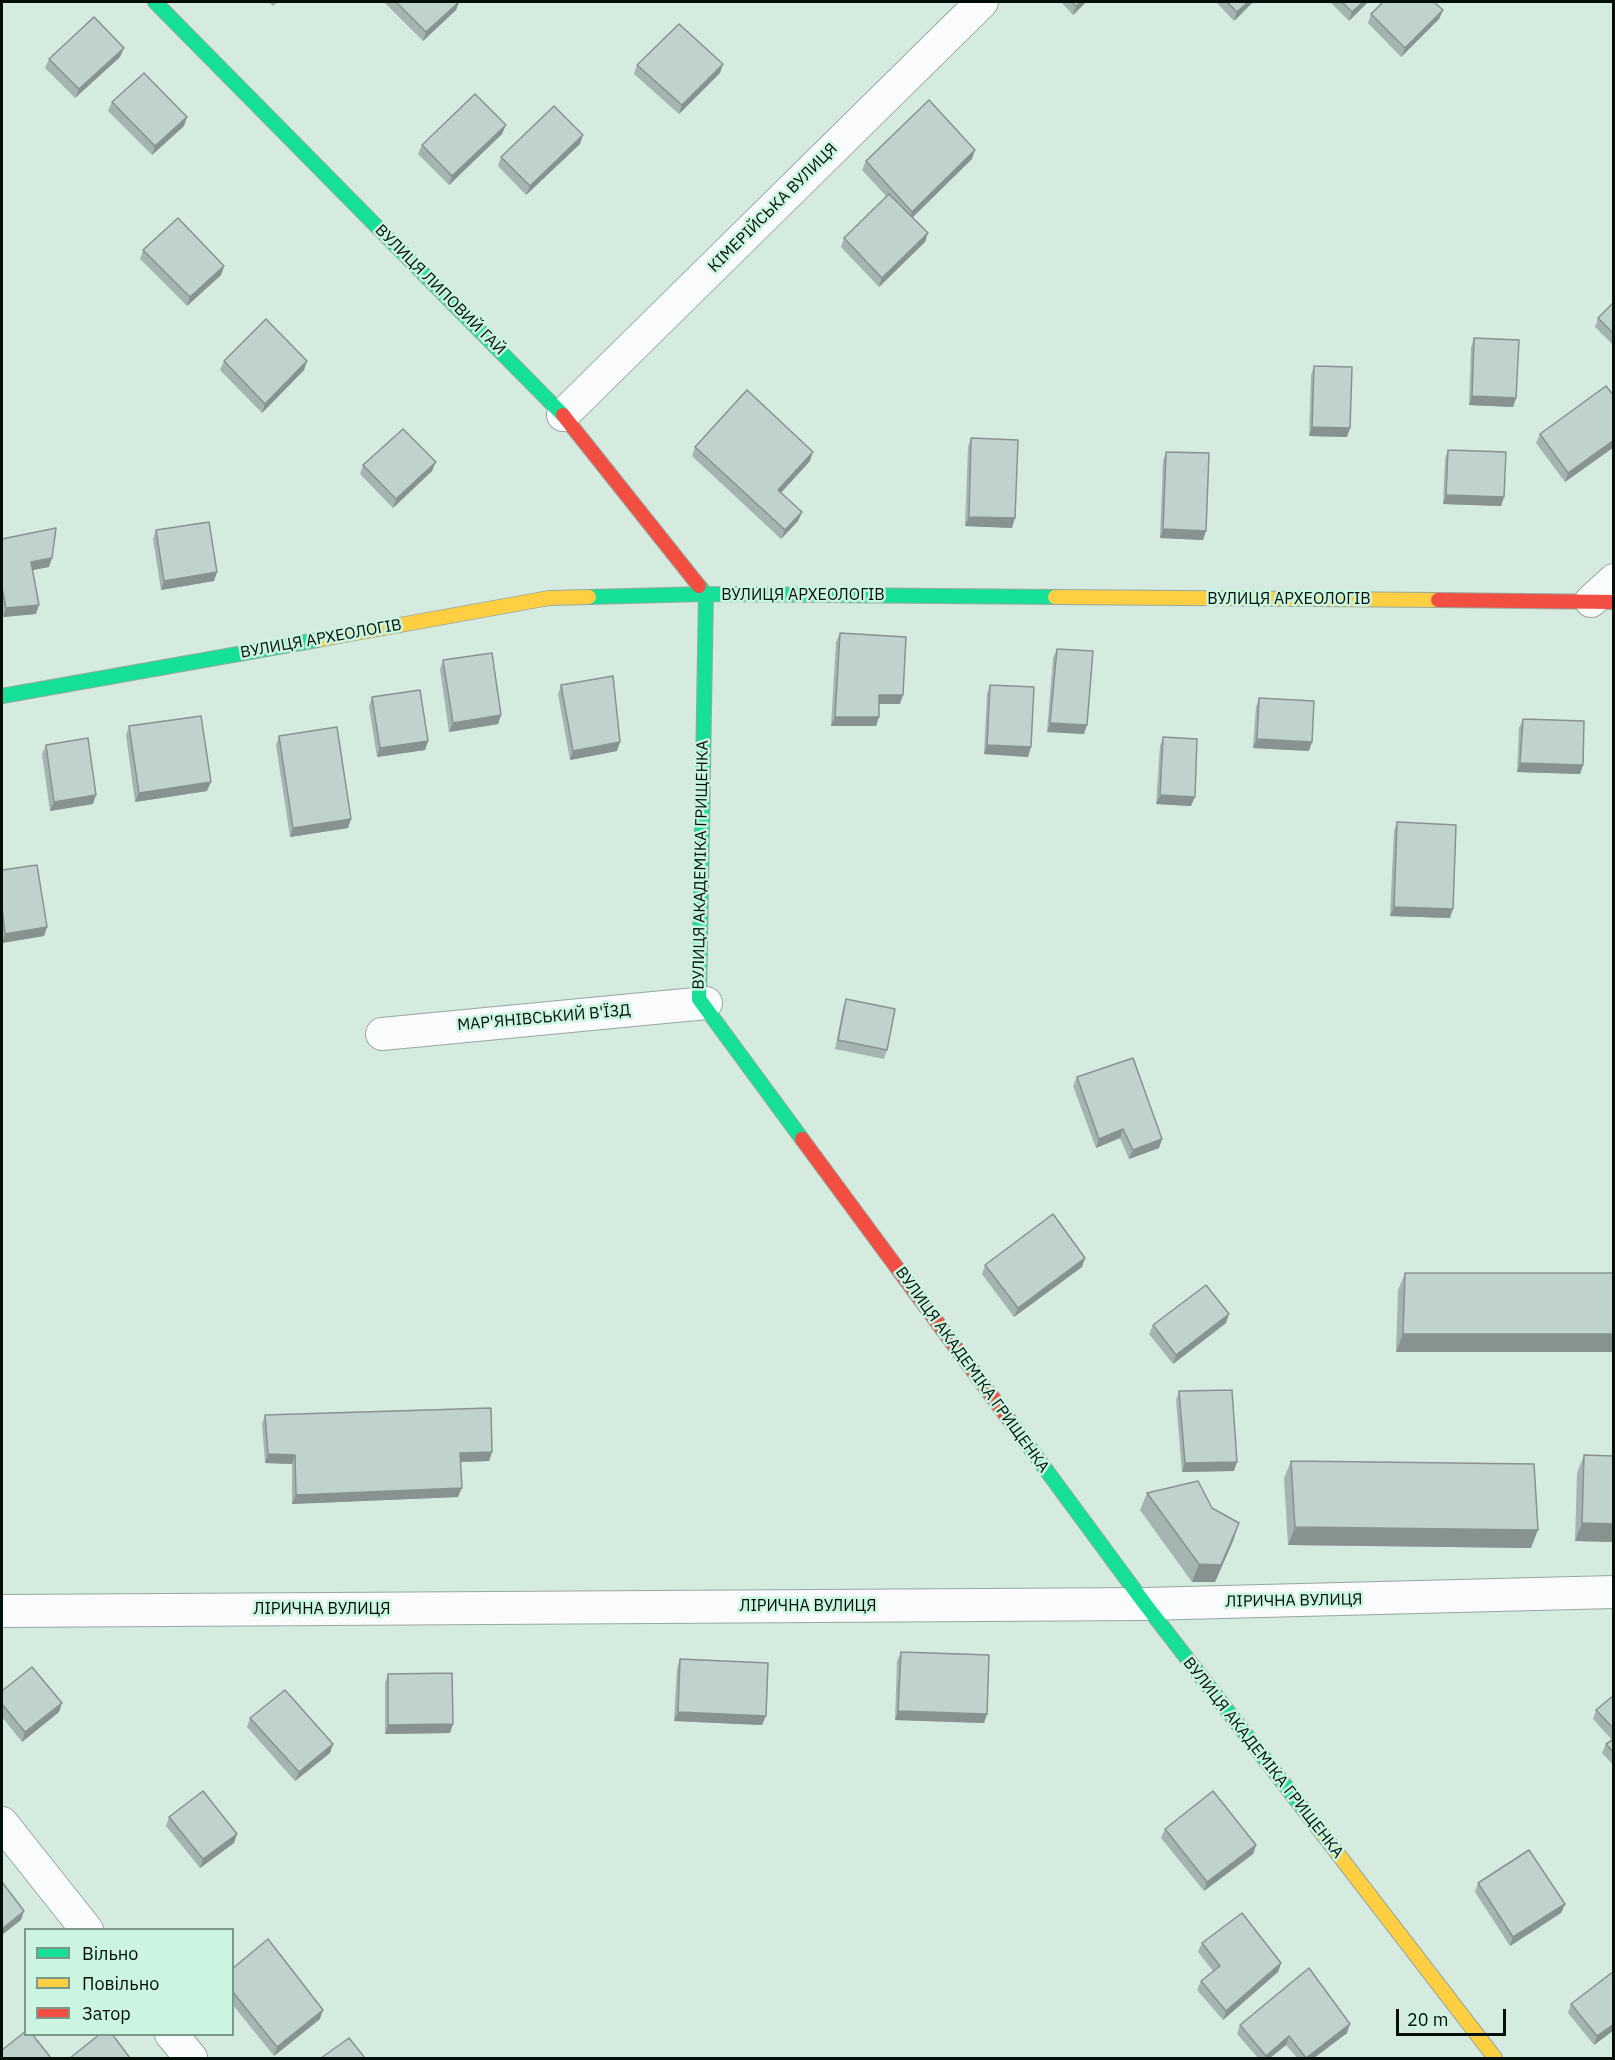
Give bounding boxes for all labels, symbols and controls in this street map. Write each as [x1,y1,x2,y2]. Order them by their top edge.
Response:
street label: КІМЕРІЙСЬКА ВУЛИЦЯ [705,140,841,276]
street label: ВУЛИЦЯ ЛИПОВИЙ ГАЙ [371,221,509,359]
street label: ВУЛИЦЯ АРХЕОЛОГІВ [721,585,885,605]
street label: ВУЛИЦЯ АРХЕОЛОГІВ [1207,589,1371,609]
street label: ВУЛИЦЯ АРХЕОЛОГІВ [239,615,403,663]
street label: ВУЛИЦЯ АКАДЕМІКА ГРИЩЕНКА [689,740,713,990]
street label: МАР'ЯНІВСЬКИЙ В'ЇЗД [456,1001,632,1035]
street label: ВУЛИЦЯ АКАДЕМІКА ГРИЩЕНКА [891,1263,1053,1477]
street label: ЛІРИЧНА ВУЛИЦЯ [1225,1590,1363,1612]
street label: ЛІРИЧНА ВУЛИЦЯ [739,1596,877,1616]
street label: ЛІРИЧНА ВУЛИЦЯ [253,1599,391,1619]
street label: ВУЛИЦЯ АКАДЕМІКА ГРИЩЕНКА [1179,1654,1347,1862]
legend [24,1928,234,2036]
text: Вільно [82,1942,138,1965]
text: Повільно [82,1972,159,1995]
scale bar [1399,1997,1508,2035]
text: Затор [82,2002,131,2025]
text: 20 m [1407,2008,1449,2031]

